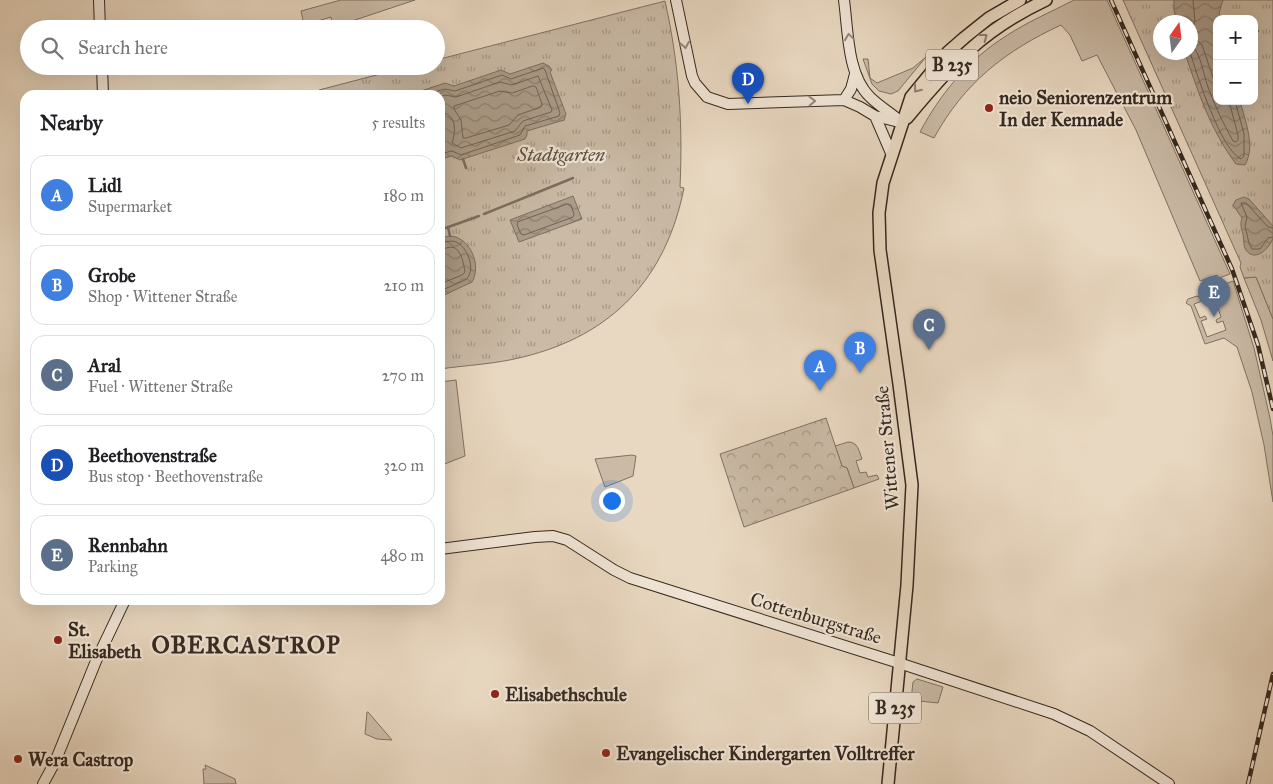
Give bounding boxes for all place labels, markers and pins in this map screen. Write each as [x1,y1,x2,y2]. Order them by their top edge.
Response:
pin: D [732,63,764,104]
place label: neio Seniorenzentrum In der Kemnade [999,86,1172,131]
marker: neio Seniorenzentrum In der Kemnade [983,102,995,114]
pin: E [1198,276,1230,317]
pin: C [913,309,945,350]
pin: B [844,332,876,373]
pin: A [804,350,836,391]
place label: St. Elisabeth [68,618,142,663]
marker: St. Elisabeth [52,634,64,646]
place label: Elisabethschule [505,683,627,706]
marker: Elisabethschule [489,688,501,700]
place label: Evangelischer Kindergarten Volltreffer [616,742,916,766]
marker: Evangelischer Kindergarten Volltreffer [600,747,612,759]
place label: Wera Castrop [28,748,134,772]
marker: Wera Castrop [12,753,24,765]

